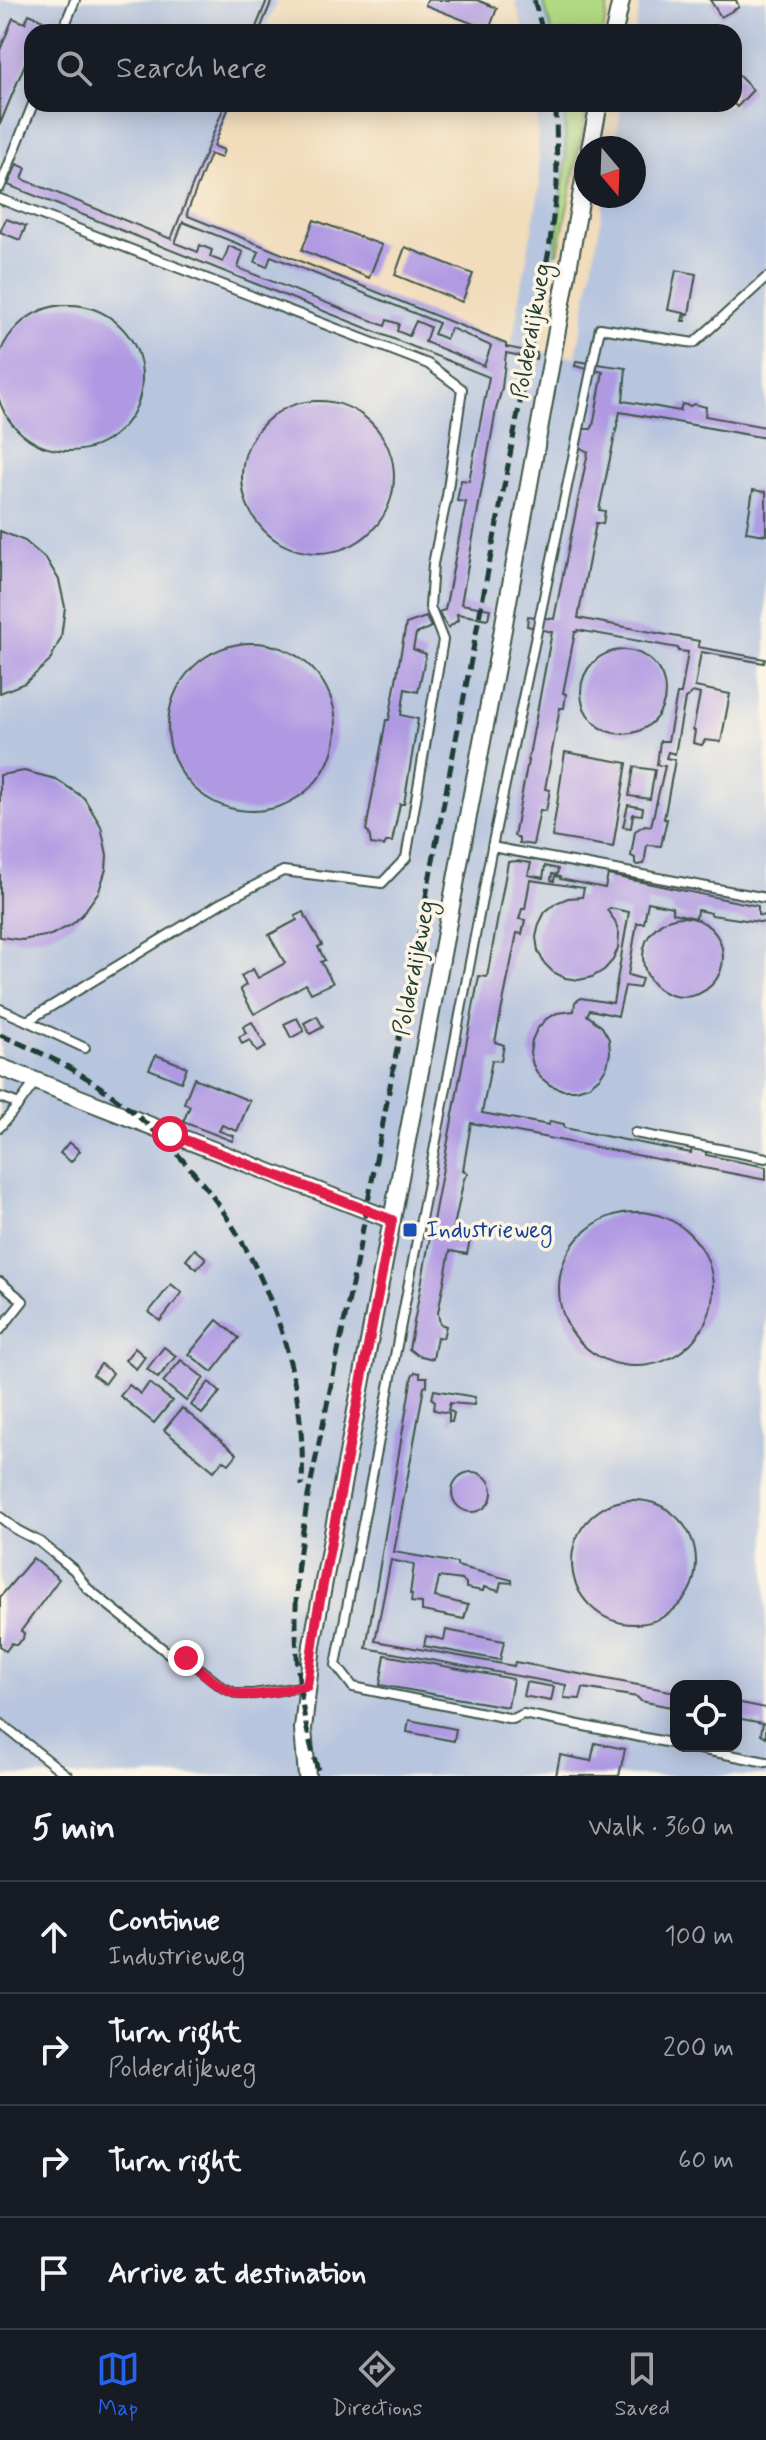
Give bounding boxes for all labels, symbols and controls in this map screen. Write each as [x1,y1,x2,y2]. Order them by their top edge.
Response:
search box [24,24,742,112]
icon: search [52,46,96,90]
text: Search here [116,49,267,88]
north arrow [574,136,646,208]
street label: Polderdijkweg [505,261,561,401]
street label: Polderdijkweg [387,898,445,1038]
route start [152,1116,188,1152]
place label: Industrieweg [426,1215,553,1248]
marker: Industrieweg [401,1221,419,1239]
route end [168,1640,204,1676]
map controls [670,1680,742,1752]
button: locate [670,1680,742,1752]
text: 5 min [32,1806,115,1851]
text: Walk · 360 m [588,1811,734,1845]
text: Continue [108,1901,220,1940]
icon: ahead [32,1915,76,1959]
text: 100 m [664,1920,734,1954]
text: Industrieweg [108,1940,245,1974]
text: Turn right [108,2013,241,2052]
icon: right [32,2027,76,2071]
text: 200 m [663,2032,734,2066]
text: Polderdijkweg [108,2052,256,2086]
icon: right [32,2139,76,2183]
text: Turn right [108,2142,241,2181]
text: 60 m [678,2144,734,2178]
icon: arrive [32,2251,76,2295]
text: Arrive at destination [108,2254,366,2293]
tab: Map [96,2347,140,2423]
tab: Directions [332,2347,422,2423]
tab: Saved [614,2347,670,2423]

